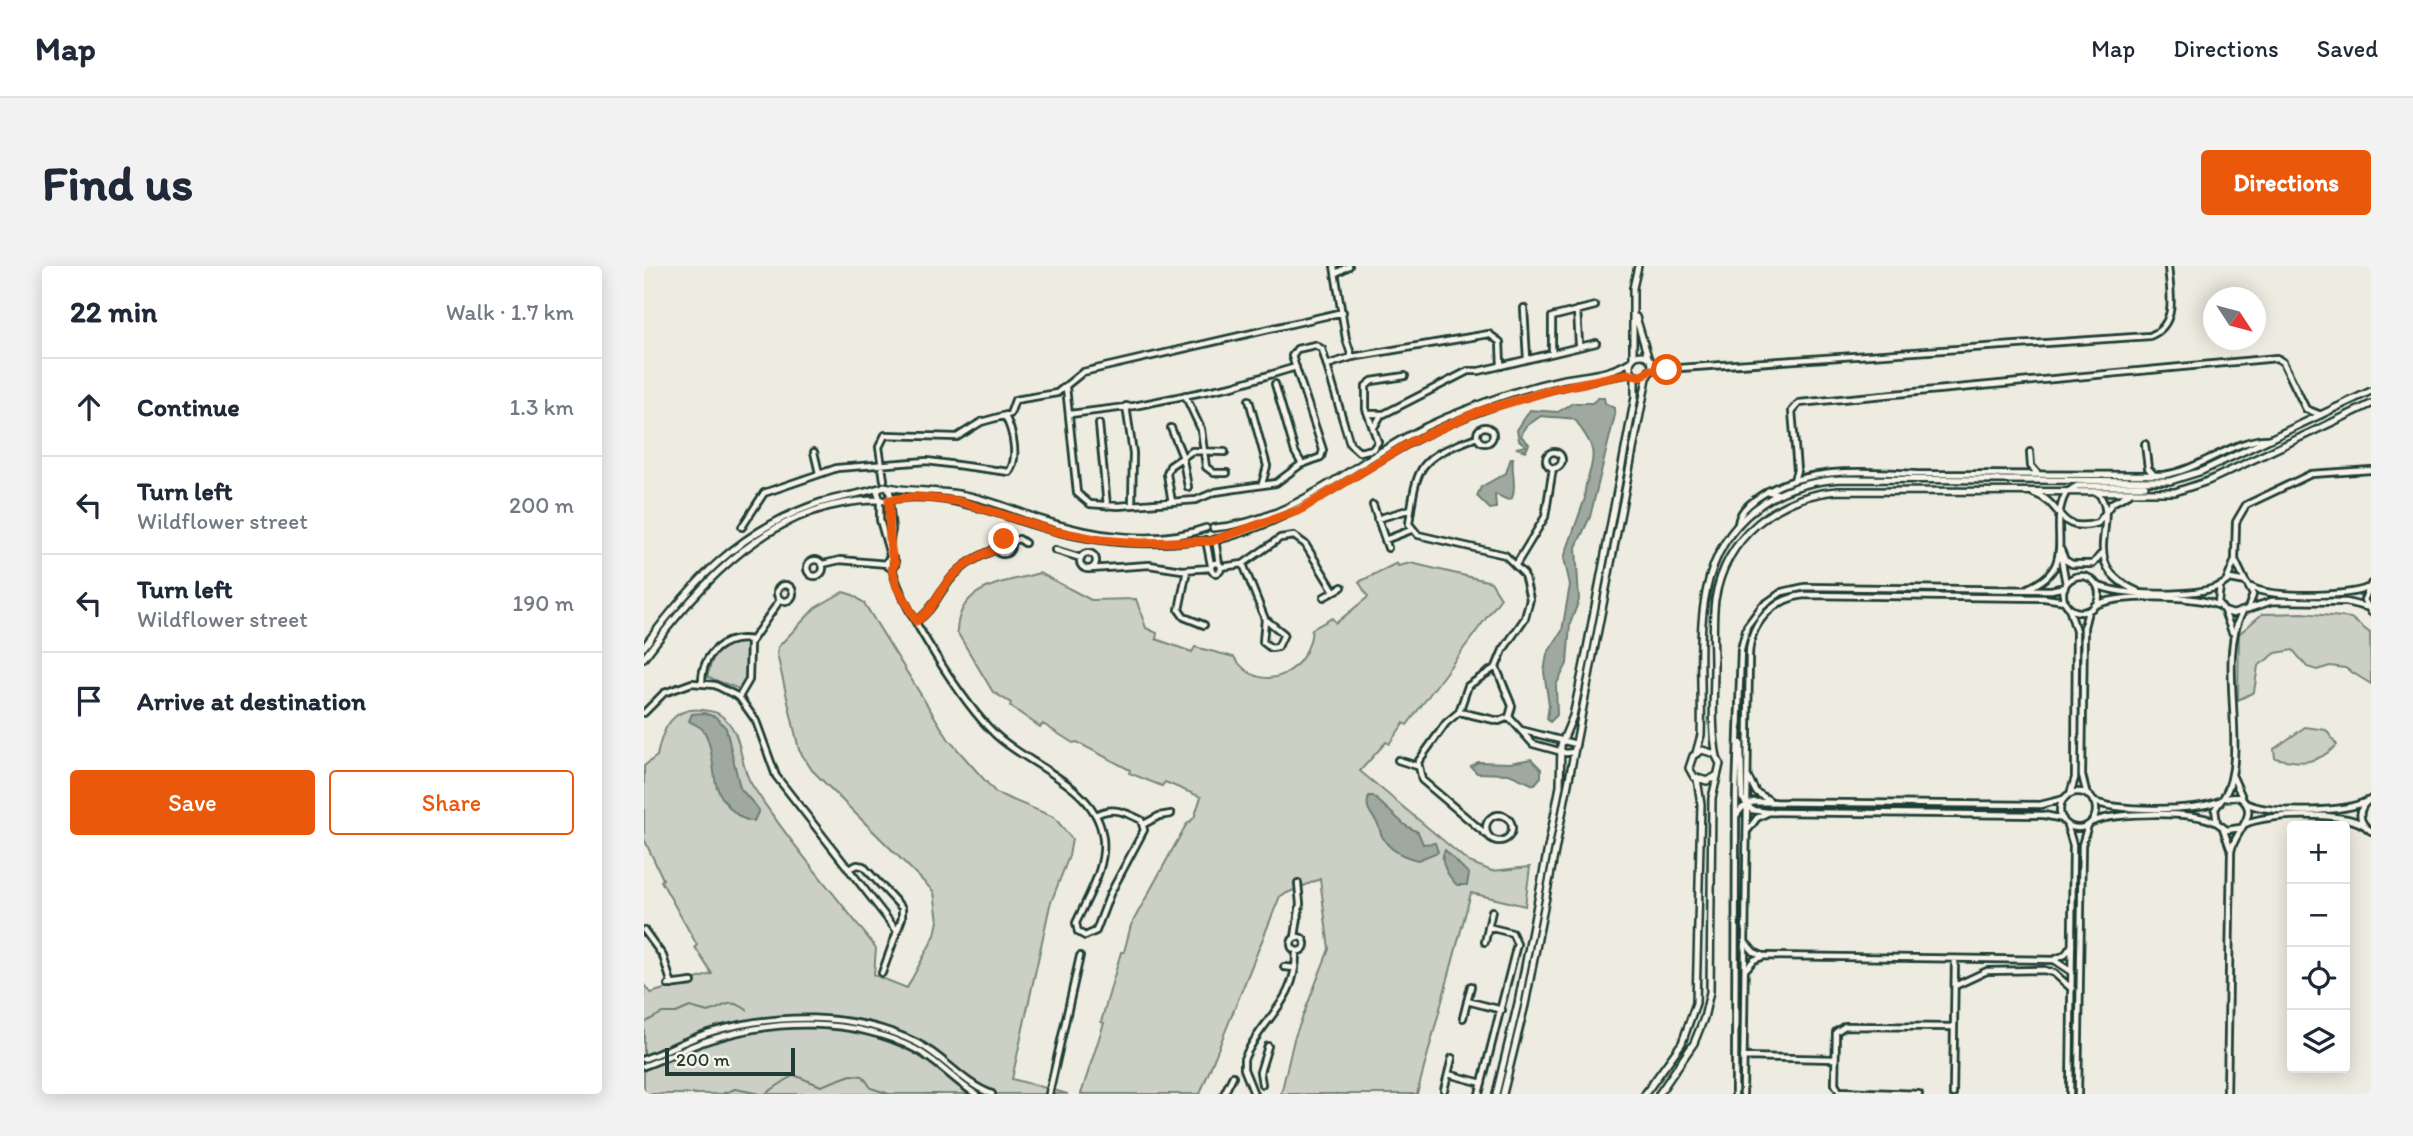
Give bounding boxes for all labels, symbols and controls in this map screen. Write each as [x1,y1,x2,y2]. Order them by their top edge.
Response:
text: Map [35,29,96,68]
text: Map [2091,34,2135,63]
text: Directions [2173,34,2279,63]
text: Saved [2317,34,2378,63]
button: Directions [2201,150,2371,215]
text: Find us [42,153,193,212]
north arrow [2203,287,2266,350]
text: 22 min [70,293,157,330]
text: Walk · 1.7 km [446,298,574,326]
route start [1651,354,1682,385]
icon: ahead [70,388,108,426]
text: Continue [137,391,240,423]
text: 1.3 km [510,393,574,421]
text: Turn left [137,475,233,507]
icon: left [70,486,108,524]
text: 200 m [509,491,574,519]
text: Wildflower street [137,507,308,535]
route end [988,523,1019,554]
text: Turn left [137,573,233,605]
icon: left [70,584,108,622]
text: 190 m [513,589,574,617]
text: Wildflower street [137,605,308,633]
icon: arrive [70,682,108,720]
text: Arrive at destination [137,685,366,717]
button: Save [70,770,315,835]
button: Share [329,770,574,835]
map controls [2287,821,2350,1073]
button: + [2287,821,2350,884]
button: − [2287,884,2350,947]
button: locate [2287,947,2350,1010]
button: layers [2287,1010,2350,1073]
scale bar [665,1045,794,1077]
text: 200 m [676,1048,730,1071]

